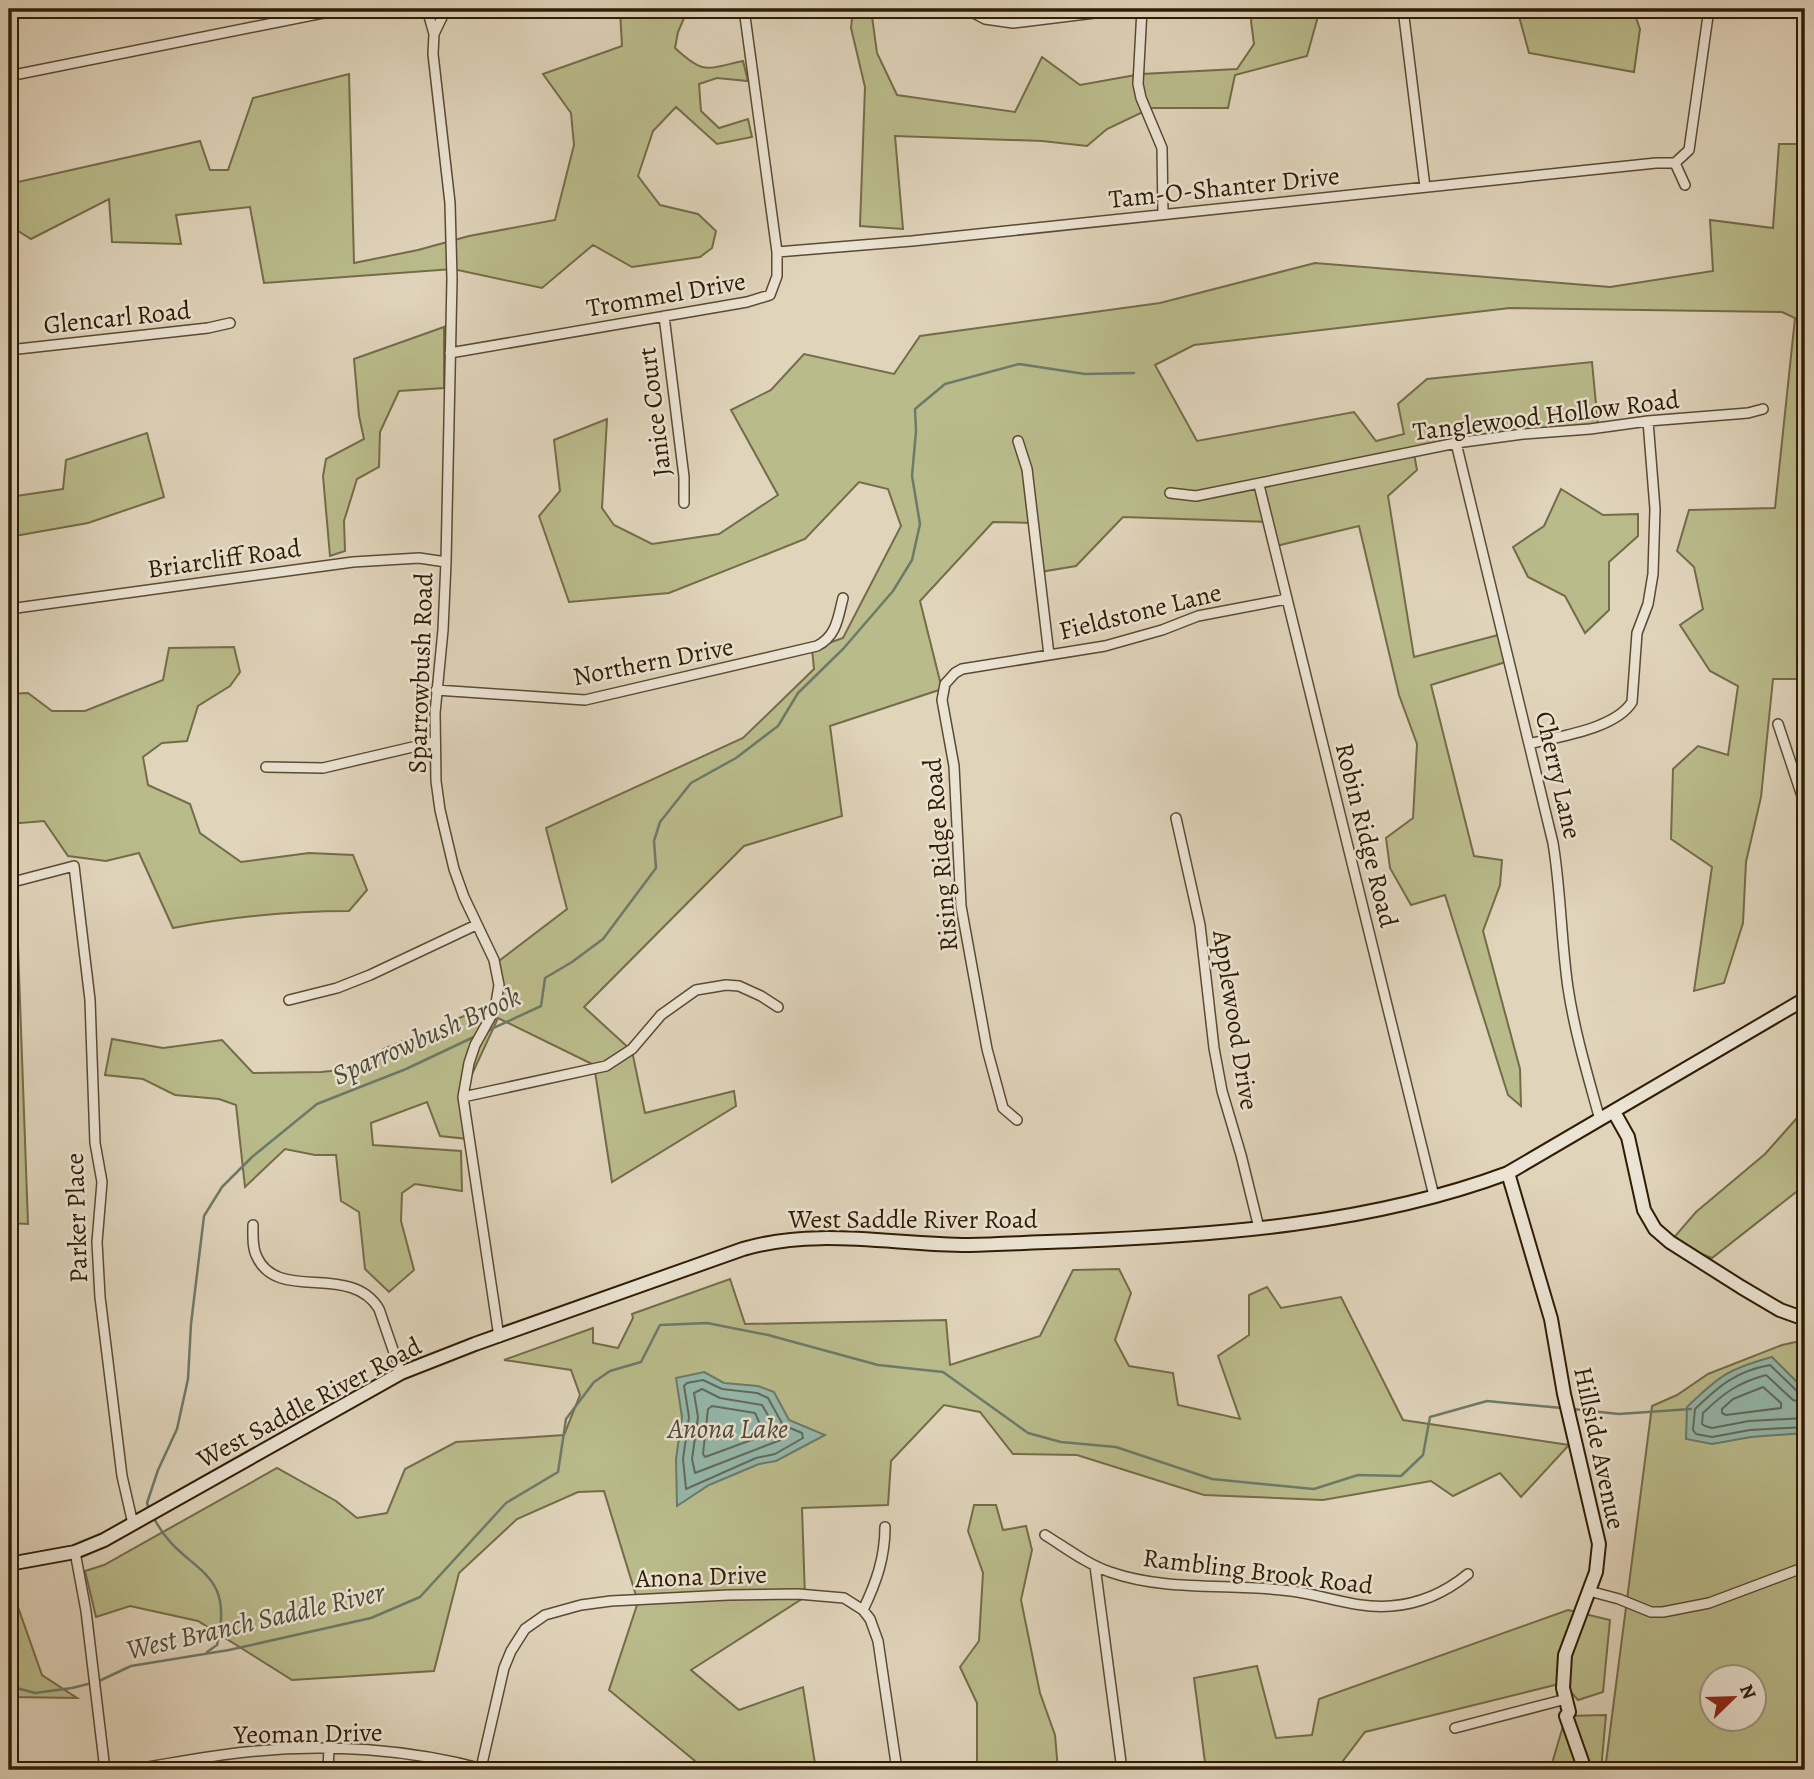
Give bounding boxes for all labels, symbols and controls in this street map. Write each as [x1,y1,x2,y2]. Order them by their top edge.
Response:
street label: Tam-O-Shanter Drive [1107,158,1341,217]
street label: Trommel Drive [584,263,748,326]
street label: Glencarl Road [42,292,192,343]
street label: Janice Court [629,345,680,479]
street label: Tanglewood Hollow Road [1411,382,1681,449]
street label: Briarcliff Road [145,530,303,587]
street label: Sparrowbush Road [400,572,441,774]
street label: Fieldstone Lane [1055,574,1225,649]
street label: Northern Drive [570,629,736,694]
street label: Cherry Lane [1527,708,1590,842]
street label: Robin Ridge Road [1327,739,1406,931]
street label: Rising Ridge Road [915,757,966,953]
street label: Applewood Drive [1204,927,1267,1112]
water label: Sparrowbush Brook [326,977,527,1095]
street label: Parker Place [57,1152,96,1284]
street label: West Saddle River Road [787,1202,1038,1237]
street label: West Saddle River Road [190,1328,428,1477]
street label: Hillside Avenue [1565,1364,1634,1533]
water label: Anona Lake [666,1410,788,1448]
street label: Rambling Brook Road [1141,1540,1375,1603]
street label: Anona Drive [634,1557,767,1596]
water label: West Branch Saddle River [122,1572,389,1669]
north arrow [1699,1664,1769,1734]
text: N [1733,1680,1762,1703]
street label: Yeoman Drive [232,1715,383,1752]

